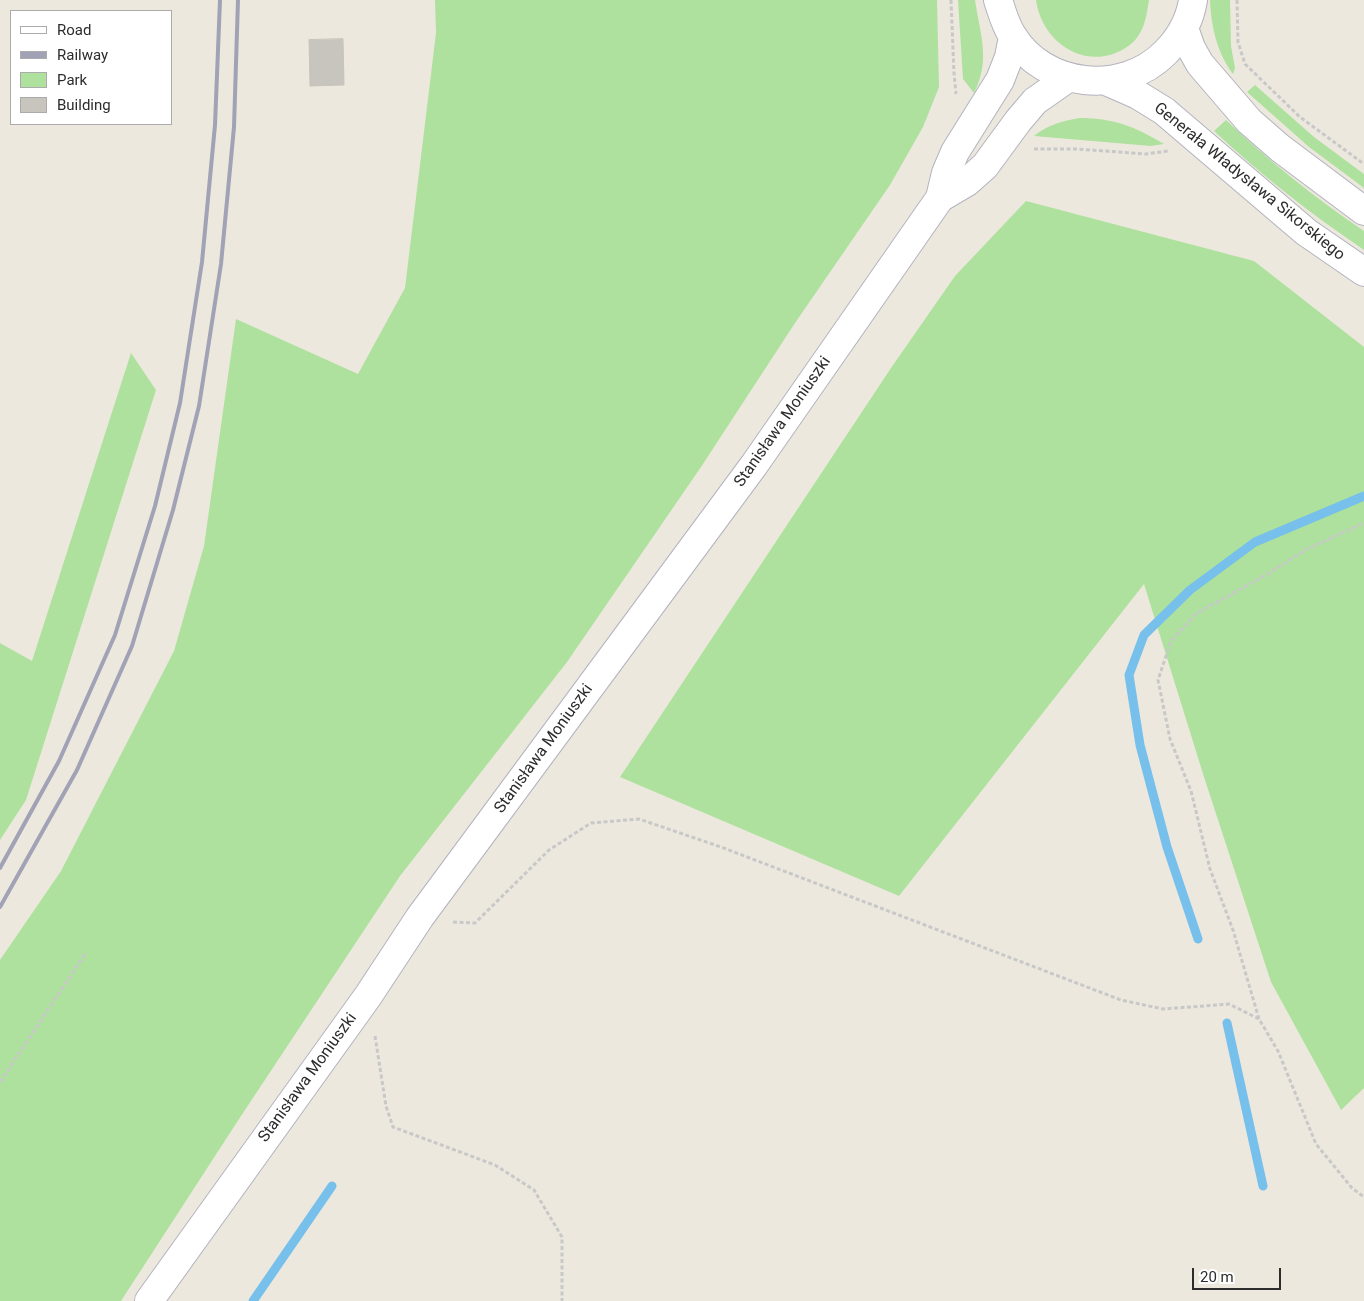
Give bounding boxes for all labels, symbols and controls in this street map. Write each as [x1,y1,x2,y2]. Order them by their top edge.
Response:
legend [10,10,172,125]
text: Road [57,21,91,39]
text: Railway [57,46,108,64]
text: Park [57,71,87,89]
text: Building [57,96,111,114]
street label: Generała Władysława Sikorskiego [1150,99,1348,265]
street label: Stanisława Moniuszki [731,353,835,491]
street label: Stanisława Moniuszki [491,681,597,817]
street label: Stanisława Moniuszki [255,1010,361,1146]
scale bar [1194,1258,1283,1290]
text: 20 m [1200,1268,1234,1286]

